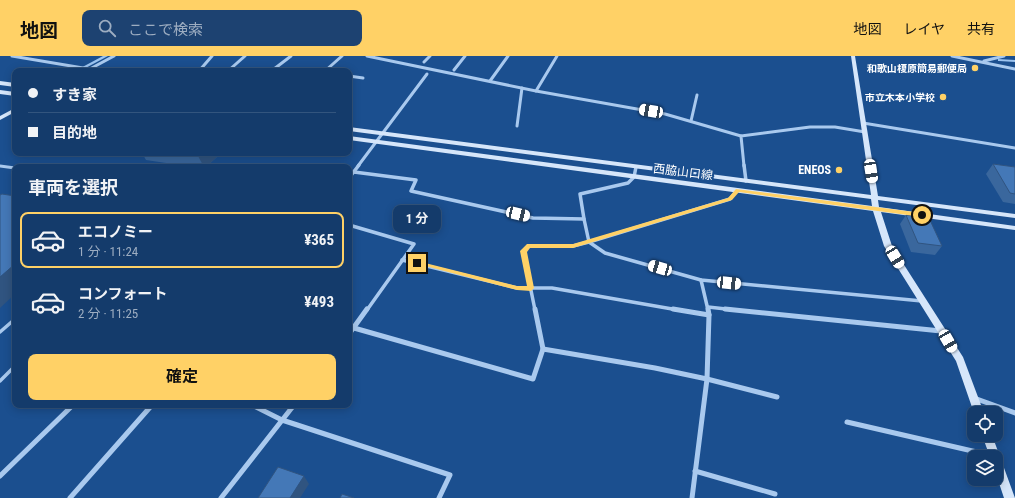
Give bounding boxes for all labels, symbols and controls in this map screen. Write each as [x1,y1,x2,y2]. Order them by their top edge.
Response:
search box [82,10,362,46]
icon: search [96,17,118,39]
text: 地図 [20,19,58,42]
text: ここで検索 [128,21,203,39]
text: 地図 [853,21,881,37]
text: レイヤ [903,21,945,37]
text: 共有 [967,21,995,37]
place label: 和歌山榎原簡易郵便局 [867,63,967,74]
marker: 和歌山榎原簡易郵便局 [970,63,980,73]
text: すき家 [52,86,97,104]
place label: 市立木本小学校 [865,92,935,103]
marker: 市立木本小学校 [938,92,948,102]
car [638,103,664,119]
text: 目的地 [52,124,97,142]
car [863,158,879,184]
street label: 西脇山口線 [652,161,714,183]
place label: ENEOS [798,163,832,177]
marker: ENEOS [834,165,844,175]
text: 車両を選択 [28,177,118,198]
callout: 1 分 [393,205,441,233]
car [505,205,531,223]
route start [913,206,931,224]
text: 1 分 [406,211,428,226]
icon: car [30,222,66,258]
text: エコノミー [78,223,153,241]
text: ¥365 [304,231,334,249]
text: 1 分 · 11:24 [78,244,138,259]
car [884,244,906,270]
route end [408,254,426,272]
car [647,259,673,277]
car [716,276,742,290]
icon: car [30,284,66,320]
text: コンフォート [78,285,168,303]
text: ¥493 [304,293,334,311]
text: 2 分 · 11:25 [78,306,138,321]
car [937,328,959,354]
button: 確定 [28,354,336,400]
map controls [967,406,1003,486]
button: locate [967,406,1003,442]
button: layers [967,450,1003,486]

